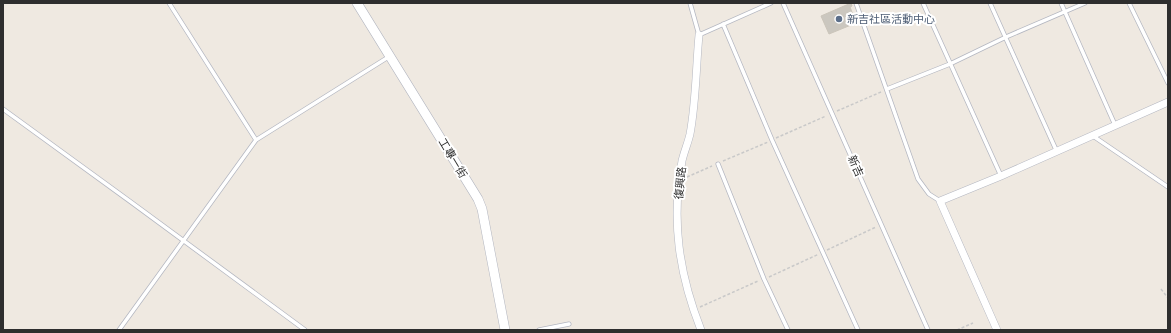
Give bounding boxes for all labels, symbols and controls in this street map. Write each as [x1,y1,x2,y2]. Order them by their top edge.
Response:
place label: 新吉社區活動中心 [847,12,935,27]
marker: 新吉社區活動中心 [834,14,844,24]
street label: 工專一街 [435,136,470,181]
street label: 新吉 [844,153,867,179]
street label: 復興路 [671,166,690,200]

